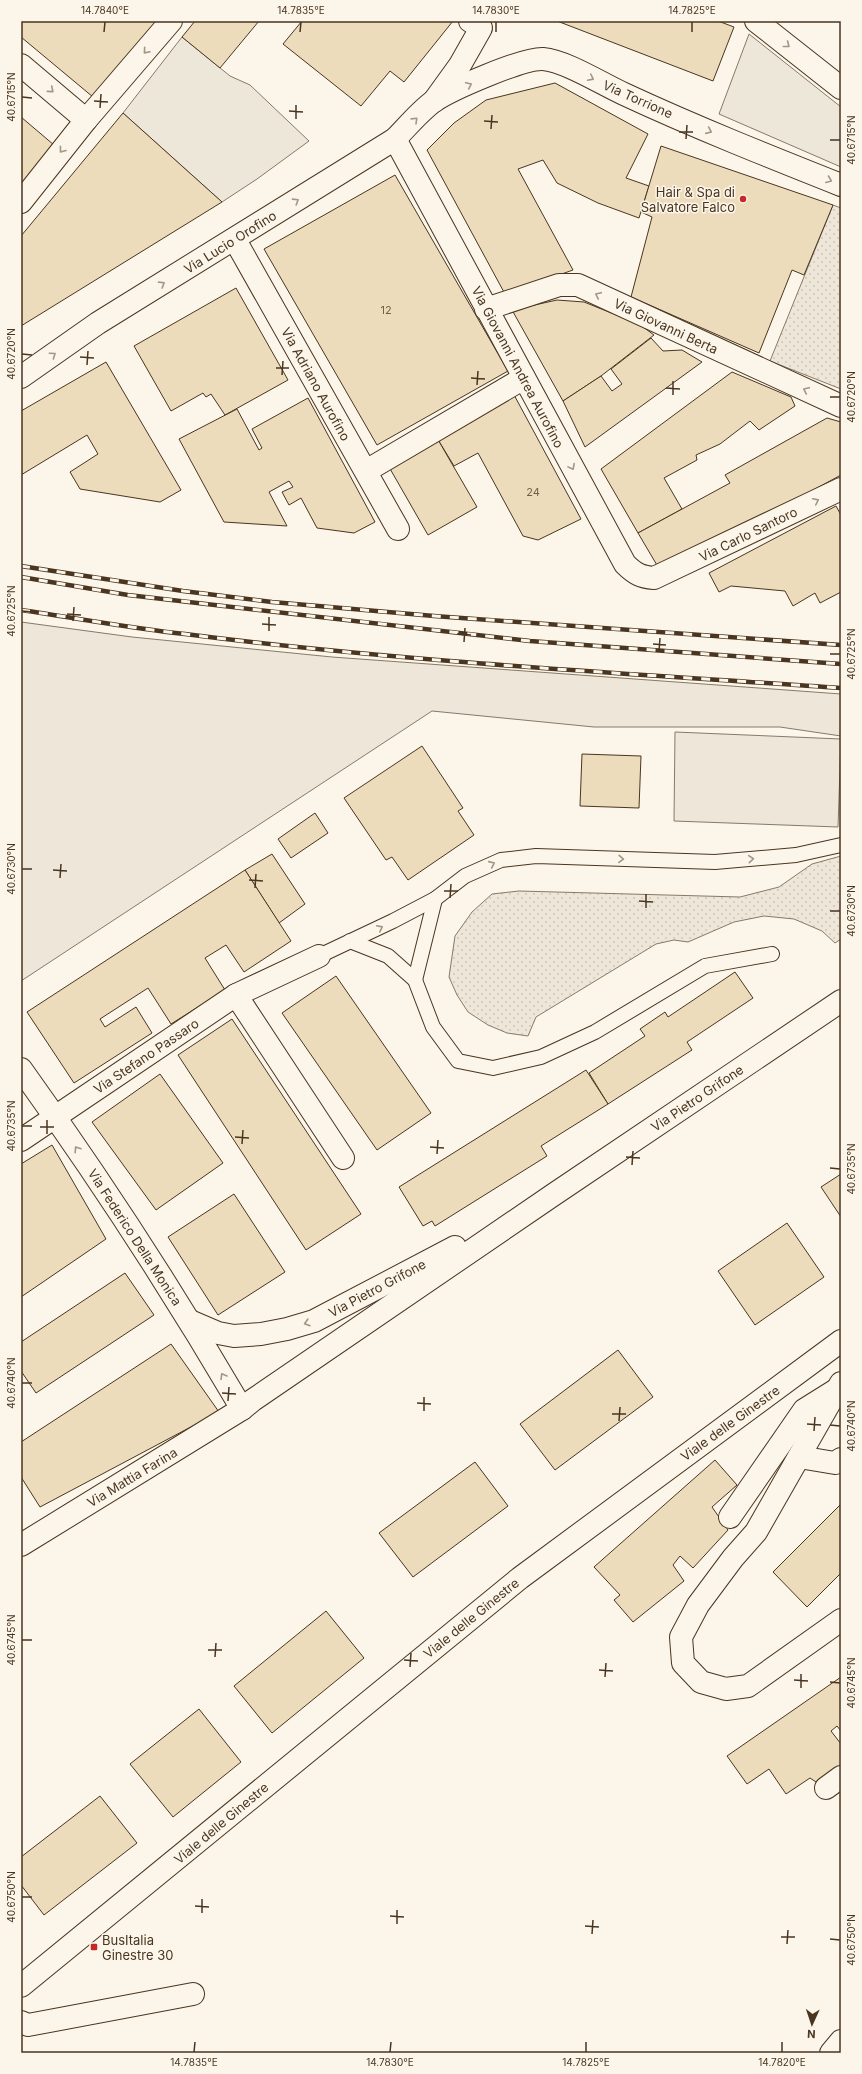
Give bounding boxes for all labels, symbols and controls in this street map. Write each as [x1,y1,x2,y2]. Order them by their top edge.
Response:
text: 14.7840°E [81,4,129,16]
text: 14.7835°E [277,4,325,16]
text: 14.7830°E [472,4,520,16]
text: 14.7825°E [668,4,716,16]
one-way arrow [782,41,789,48]
one-way arrow [143,46,150,53]
text: 40.6715°N [5,72,17,122]
one-way arrow [586,73,594,81]
street label: Via Torrione [601,77,675,121]
one-way arrow [465,82,472,90]
one-way arrow [46,86,53,93]
text: 40.6715°N [845,115,857,165]
one-way arrow [410,117,418,125]
one-way arrow [705,126,712,134]
one-way arrow [60,146,67,153]
one-way arrow [826,176,833,184]
place label: Hair & Spa di Salvatore Falco [641,184,735,215]
marker: Hair & Spa di Salvatore Falco [738,194,748,204]
one-way arrow [292,198,299,206]
street label: Via Lucio Orofino [181,207,279,277]
one-way arrow [158,282,165,289]
street label: Via Giovanni Andrea Aurofino [469,283,568,451]
one-way arrow [595,292,603,300]
street label: Via Giovanni Berta [611,295,721,357]
house number: 12 [380,303,392,317]
street label: Via Adriano Aurofino [278,324,354,444]
text: 40.6720°N [5,328,17,380]
one-way arrow [49,352,56,360]
text: 40.6720°N [845,371,857,423]
one-way arrow [802,387,810,395]
one-way arrow [567,462,575,470]
house number: 24 [526,485,540,499]
one-way arrow [812,498,819,506]
street label: Via Carlo Santoro [696,503,800,565]
text: 40.6725°N [5,585,17,637]
text: 40.6725°N [845,628,857,680]
text: 40.6730°N [5,843,17,895]
one-way arrow [618,855,624,863]
one-way arrow [748,855,754,864]
one-way arrow [488,861,496,869]
text: 40.6730°N [845,885,857,937]
one-way arrow [375,925,383,933]
street label: Via Stefano Passaro [90,1015,202,1097]
street label: Via Pietro Grifone [648,1061,746,1135]
text: 40.6735°N [5,1100,17,1152]
text: 40.6735°N [845,1143,857,1195]
one-way arrow [74,1146,81,1153]
street label: Via Federico Della Monica [85,1166,185,1308]
street label: Via Pietro Grifone [326,1256,428,1320]
one-way arrow [304,1318,311,1327]
text: 40.6740°N [5,1357,17,1409]
one-way arrow [220,1373,227,1380]
street label: Viale delle Ginestre [677,1382,783,1464]
text: 40.6740°N [845,1400,857,1452]
street label: Via Mattia Farina [84,1444,180,1510]
street label: Viale delle Ginestre [420,1575,522,1661]
text: 40.6745°N [5,1614,17,1666]
text: 40.6745°N [845,1657,857,1709]
street label: Viale delle Ginestre [171,1779,271,1867]
text: 40.6750°N [5,1871,17,1923]
text: 40.6750°N [845,1914,857,1966]
place label: BusItalia Ginestre 30 [102,1932,173,1963]
marker: BusItalia Ginestre 30 [89,1942,99,1952]
north arrow [792,2004,832,2044]
text: N [807,2027,816,2041]
text: 14.7835°E [170,2056,218,2068]
text: 14.7830°E [366,2056,414,2068]
text: 14.7825°E [562,2056,610,2068]
text: 14.7820°E [758,2056,806,2068]

